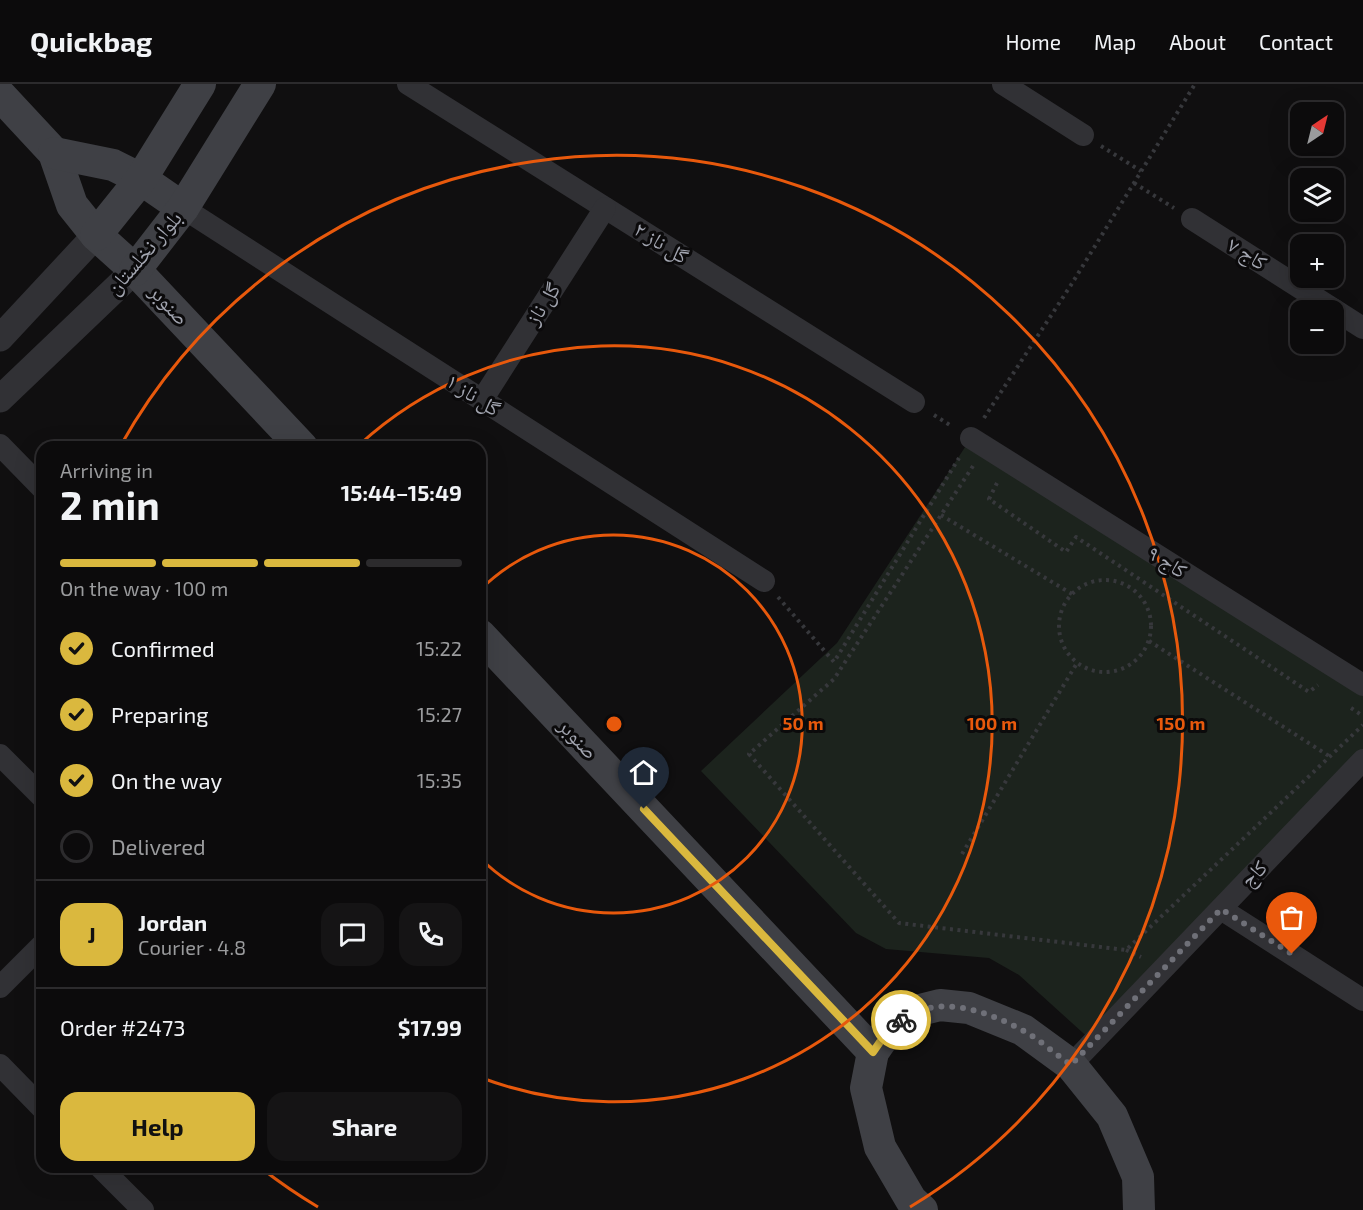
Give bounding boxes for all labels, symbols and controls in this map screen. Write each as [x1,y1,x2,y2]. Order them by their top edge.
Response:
text: Quickbag [30,24,152,58]
text: Home [1005,29,1061,54]
text: Map [1094,29,1136,54]
text: About [1169,29,1226,54]
text: Contact [1259,29,1333,54]
north arrow [1290,102,1344,156]
map controls [1290,102,1344,354]
button: layers [1290,168,1344,222]
street label: بلوار نخلستان [100,205,187,300]
street label: گل ناز ۲ [629,215,694,270]
street label: کاج ۷ [1223,231,1272,276]
button: + [1290,234,1344,288]
street label: گل ناز [518,277,566,331]
street label: صنوبر [144,278,195,330]
button: − [1290,300,1344,354]
street label: گل ناز ۱ [441,367,506,422]
text: Arriving in [60,458,153,482]
text: 15:44–15:49 [341,479,462,505]
text: 2 min [60,481,160,528]
street label: کاج ۹ [1143,539,1192,584]
text: On the way · 100 m [60,576,228,600]
icon: check [60,632,93,665]
text: Confirmed [111,635,215,661]
text: 15:22 [416,636,462,660]
icon: check [60,698,93,731]
text: Preparing [111,701,209,727]
text: 15:27 [417,702,462,726]
street label: صنوبر [553,712,604,764]
text: 50 m [782,712,824,734]
text: 100 m [967,712,1017,734]
text: 150 m [1157,712,1205,734]
centre of rings [604,714,624,734]
pin [618,747,669,809]
icon: home [627,756,660,789]
icon: check [60,764,93,797]
text: On the way [111,767,222,793]
text: 15:35 [417,768,462,792]
text: Delivered [111,833,206,859]
street label: کاج [1234,854,1273,893]
pin [1266,892,1317,954]
icon: bag [1275,901,1308,934]
button: chat [321,903,384,966]
button: phone [399,903,462,966]
text: Jordan [138,909,207,935]
text: J [87,921,96,947]
text: Courier · 4.8 [138,935,246,959]
courier [871,990,931,1050]
icon: bike [885,1004,918,1037]
text: Order #2473 [60,1014,185,1040]
text: $17.99 [398,1014,462,1040]
button: Help [60,1092,255,1161]
button: Share [267,1092,462,1161]

